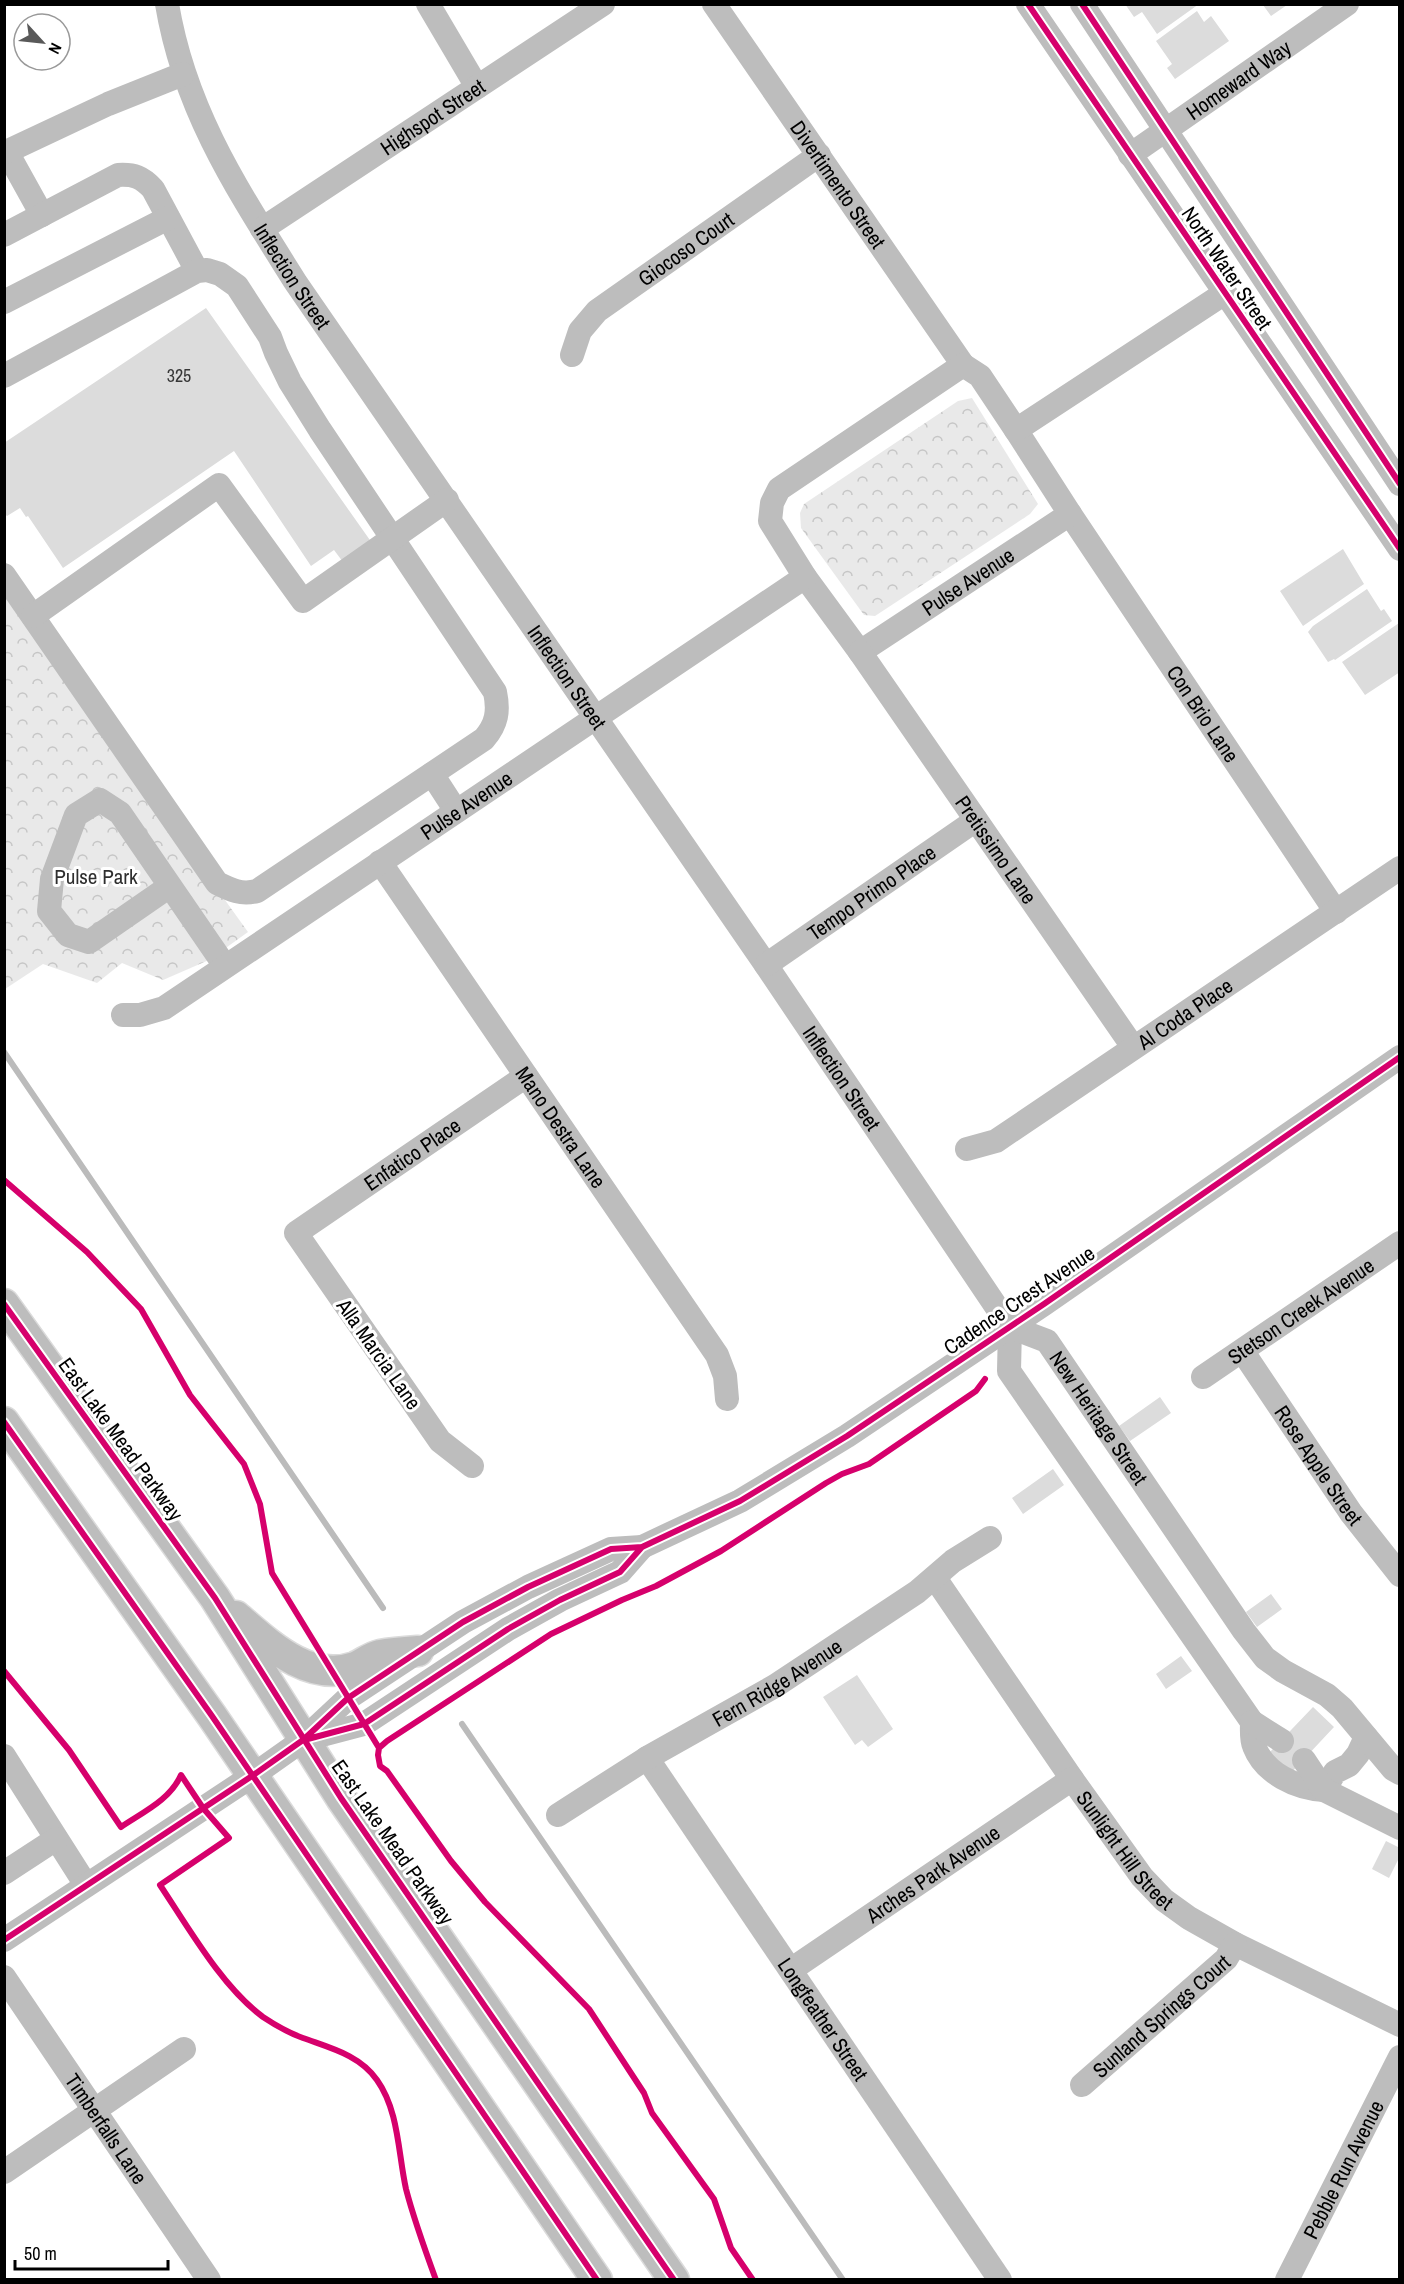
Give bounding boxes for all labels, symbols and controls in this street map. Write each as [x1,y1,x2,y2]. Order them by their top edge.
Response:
north arrow [12,12,72,72]
street label: Homeward Way [1180,33,1297,126]
text: N [43,40,67,58]
street label: Highspot Street [374,71,490,162]
street label: Divertimento Street [784,115,893,254]
street label: North Water Street [1175,201,1279,336]
street label: Giocoso Court [632,205,740,292]
street label: Inflection Street [248,218,338,335]
house number: 325 [167,363,191,388]
street label: Pulse Avenue [916,540,1020,622]
street label: Inflection Street [521,619,614,735]
street label: Con Brio Lane [1160,659,1246,768]
street label: Pulse Avenue [414,764,518,846]
street label: Pretissimo Lane [949,790,1044,909]
street label: Tempo Primo Place [801,838,941,947]
park label: Pulse Park [54,862,138,891]
street label: Al Coda Place [1131,971,1238,1057]
street label: Inflection Street [796,1020,888,1136]
street label: Mano Destra Lane [509,1060,613,1194]
street label: Enfatico Place [358,1111,466,1197]
street label: Cadence Crest Avenue [938,1239,1100,1361]
street label: Stetson Creek Avenue [1222,1251,1379,1371]
street label: Alla Marcia Lane [329,1292,428,1415]
street label: New Heritage Street [1043,1345,1155,1490]
street label: East Lake Mead Parkway [52,1351,190,1527]
street label: Rose Apple Street [1268,1399,1370,1531]
street label: Fern Ridge Avenue [707,1631,847,1733]
street label: East Lake Mead Parkway [325,1754,461,1931]
street label: Sunlight Hill Street [1070,1784,1179,1917]
street label: Arches Park Avenue [859,1818,1005,1930]
street label: Sunland Springs Court [1086,1947,1236,2084]
street label: Longfeather Street [771,1952,876,2086]
street label: Timberfalls Lane [59,2067,154,2190]
street label: Pebble Run Avenue [1296,2095,1390,2244]
scale bar [15,2233,168,2271]
text: 50 m [24,2241,57,2266]

